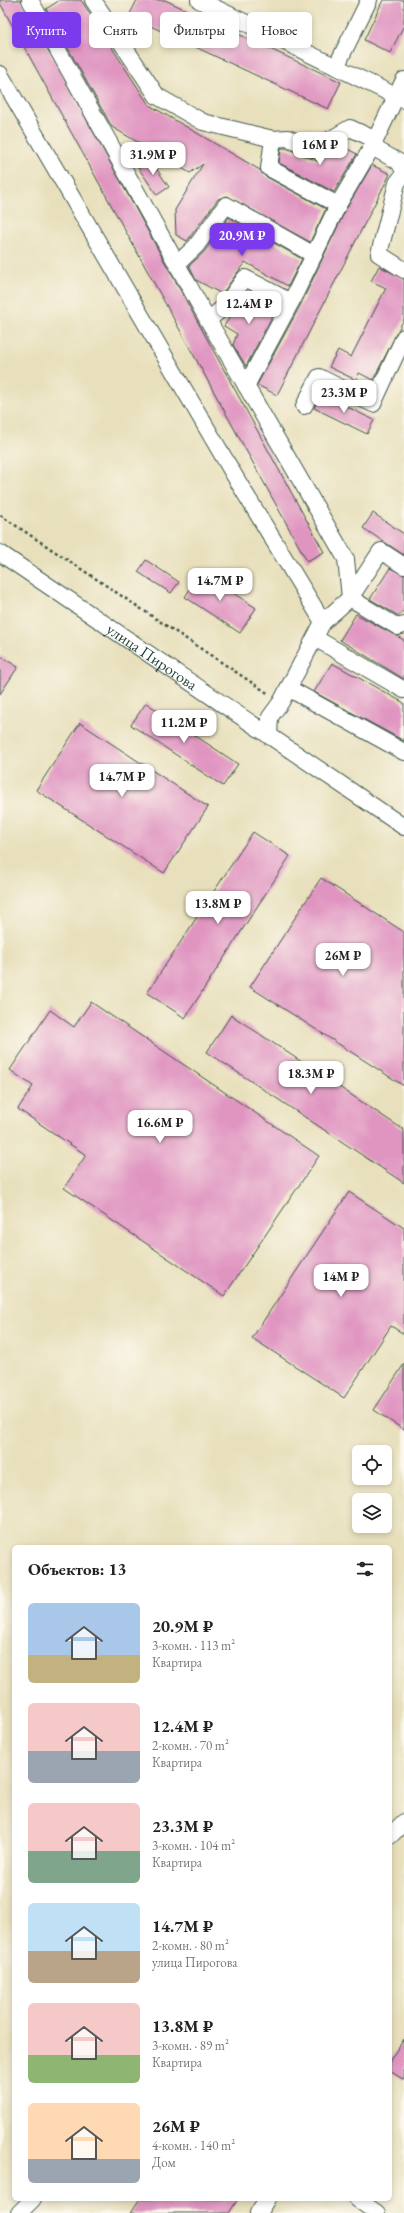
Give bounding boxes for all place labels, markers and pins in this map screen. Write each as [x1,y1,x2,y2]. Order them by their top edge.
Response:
pin: 16M ₽ [292,132,348,166]
pin: 31.9M ₽ [116,142,190,176]
pin: 20.9M ₽ [205,223,279,257]
pin: 12.4M ₽ [212,291,286,325]
pin: 23.3M ₽ [307,380,381,414]
pin: 14.7M ₽ [183,568,257,602]
pin: 11.2M ₽ [147,710,221,744]
pin: 14.7M ₽ [85,764,159,798]
pin: 13.8M ₽ [181,891,255,925]
pin: 26M ₽ [315,943,371,977]
pin: 18.3M ₽ [274,1061,348,1095]
pin: 16.6M ₽ [123,1110,197,1144]
pin: 14M ₽ [313,1264,369,1298]

